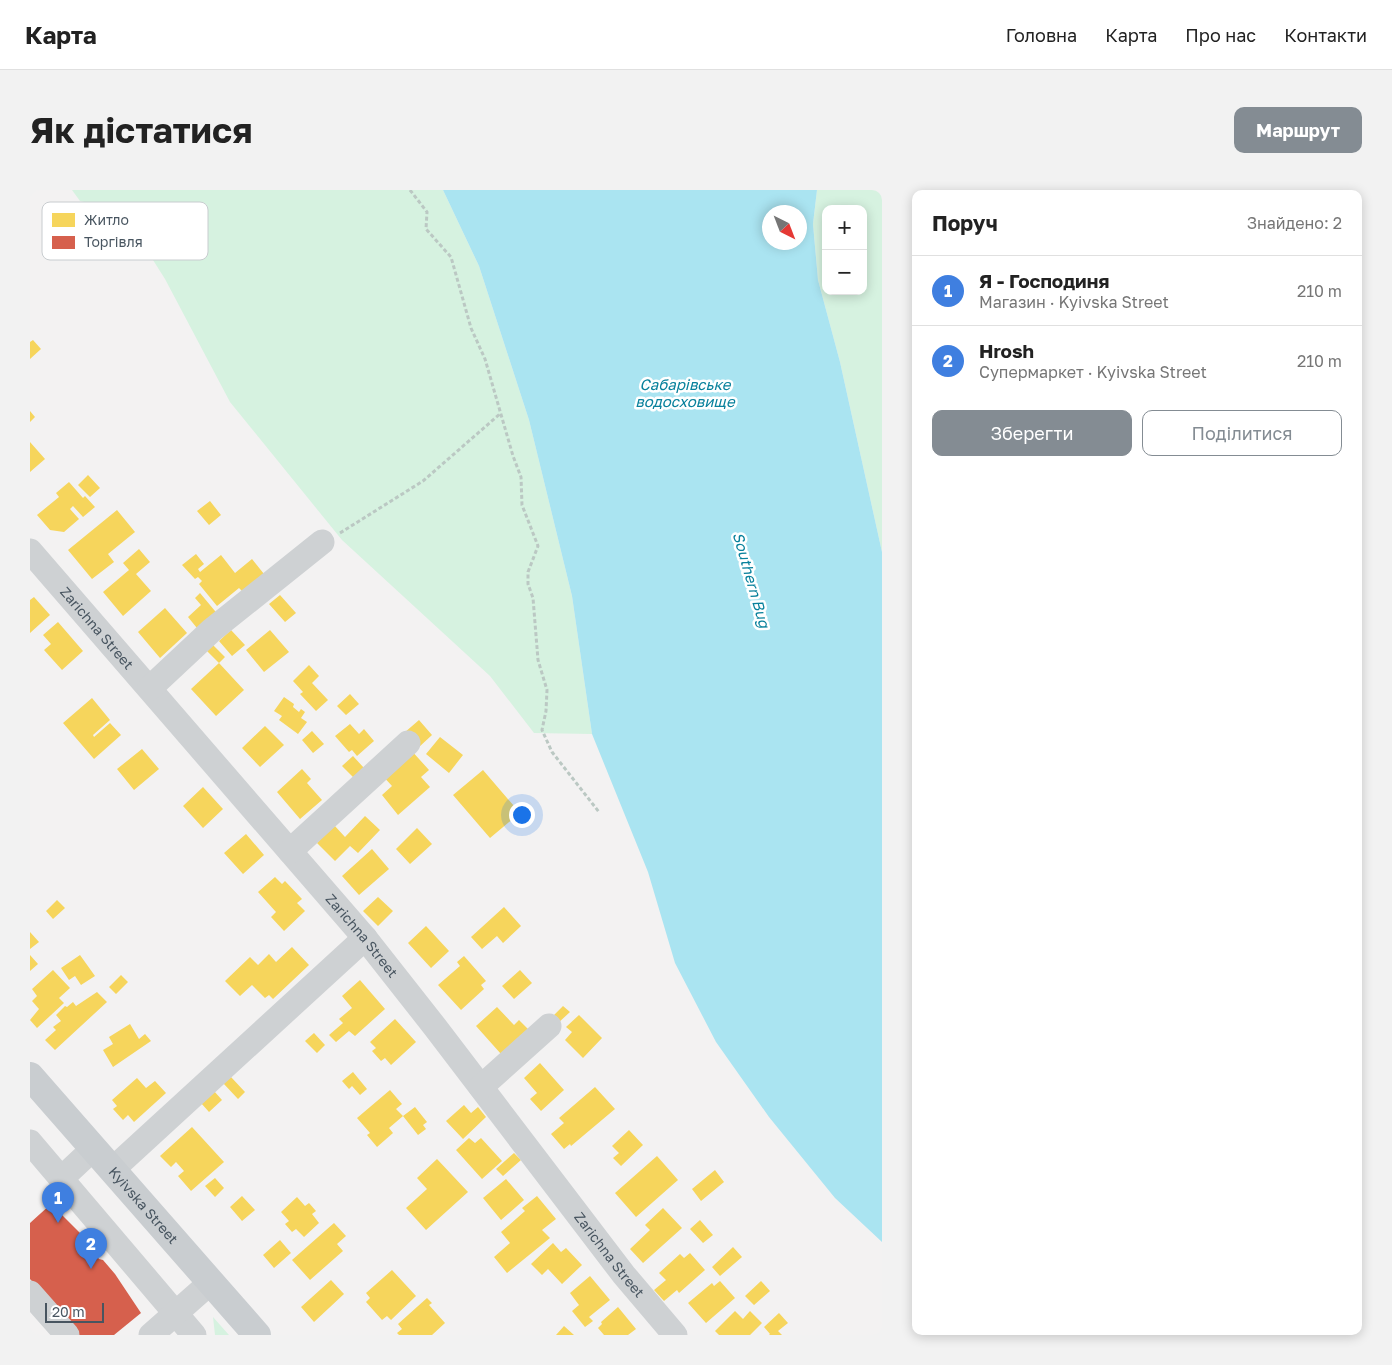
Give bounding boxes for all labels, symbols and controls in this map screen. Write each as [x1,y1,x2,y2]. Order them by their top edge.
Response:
text: Карта [25,20,97,49]
text: Головна [1006,24,1077,46]
text: Карта [1105,24,1157,46]
text: Про нас [1185,24,1256,46]
text: Контакти [1284,24,1367,46]
button: Маршрут [1234,107,1362,153]
text: Як дістатися [30,109,253,151]
legend [42,202,208,260]
north arrow [762,205,807,250]
map controls [822,205,867,295]
button: + [822,205,867,250]
text: Поруч [932,210,998,236]
text: Житло [84,211,129,228]
text: Знайдено: 2 [1247,213,1342,233]
text: Торгівля [84,233,143,250]
button: − [822,250,867,295]
text: Я - Господиня [979,269,1109,292]
text: 1 [944,281,952,301]
text: 210 m [1297,281,1342,301]
text: Магазин · Kyivska Street [979,292,1169,312]
text: Hrosh [979,339,1034,362]
text: 2 [943,351,953,371]
text: 210 m [1297,351,1342,371]
text: Супермаркет · Kyivska Street [979,362,1207,382]
water label: Сабарівське водосховище [635,375,736,410]
button: Зберегти [932,410,1132,456]
button: Поділитися [1142,410,1342,456]
water label: Southern Bug [729,530,775,632]
street label: Zarichna Street [57,583,137,672]
your location [509,802,535,828]
street label: Zarichna Street [323,890,402,981]
street label: Kyivska Street [105,1163,182,1247]
pin: 1 [42,1182,74,1223]
street label: Zarichna Street [571,1209,648,1301]
pin: 2 [75,1228,107,1269]
scale bar [45,1300,104,1323]
text: 20 m [52,1303,85,1320]

